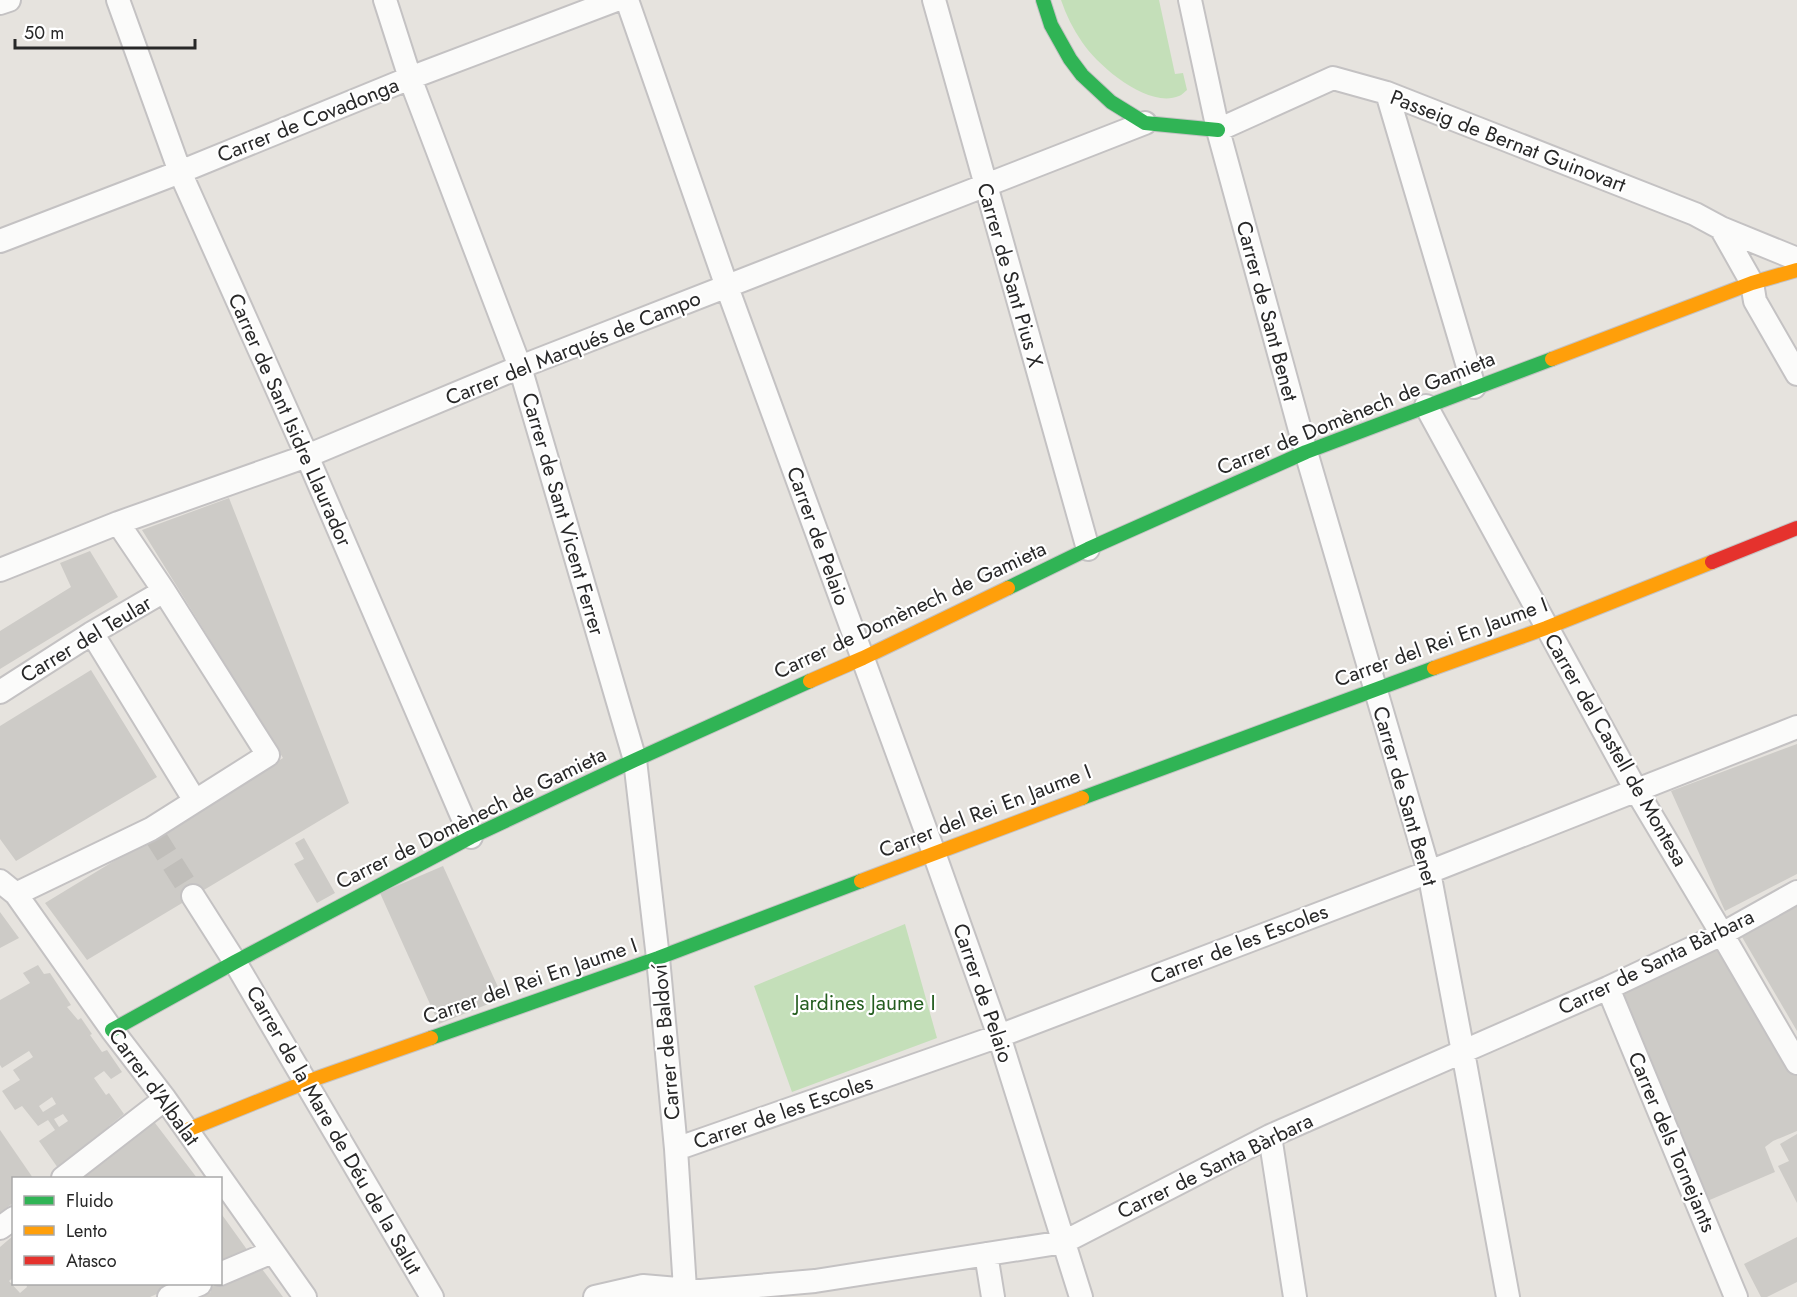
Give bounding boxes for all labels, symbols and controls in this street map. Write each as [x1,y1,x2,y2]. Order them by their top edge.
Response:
scale bar [15,12,195,50]
text: 50 m [24,20,64,46]
street label: Carrer de Covadonga [213,70,403,170]
street label: Passeig de Bernat Guinovart [1386,82,1630,200]
street label: Carrer de Sant Pius X [969,179,1051,371]
street label: Carrer de Sant Benet [1229,218,1305,404]
street label: Carrer del Marqués de Campo [441,283,705,413]
street label: Carrer de Sant Isidre Llaurador [221,289,360,552]
street label: Carrer de Domènech de Gamieta [1213,343,1499,483]
street label: Carrer de Sant Vicent Ferrer [514,389,612,640]
street label: Carrer de Pelaio [779,462,857,610]
street label: Carrer de Domènech de Gamieta [769,534,1051,686]
street label: Carrer del Teular [15,588,158,690]
street label: Carrer del Rei En Jaume I [1330,589,1552,695]
street label: Carrer del Castell de Montesa [1537,628,1695,872]
street label: Carrer de Sant Benet [1365,703,1445,889]
street label: Carrer de Domènech de Gamieta [331,739,611,897]
street label: Carrer del Rei En Jaume I [875,757,1095,865]
street label: Carrer de les Escoles [1146,896,1332,992]
street label: Carrer de Santa Bàrbara [1553,901,1759,1023]
street label: Carrer de Pelaio [945,919,1021,1067]
street label: Carrer del Rei En Jaume I [419,930,641,1032]
street label: Carrer de Baldoví [644,961,688,1121]
street label: Carrer de la Mare de Déu de la Salut [239,980,429,1280]
park label: Jardines Jaume I [791,988,936,1018]
street label: Carrer d'Albalat [101,1022,207,1152]
street label: Carrer dels Tornejants [1620,1047,1724,1237]
street label: Carrer de les Escoles [689,1067,877,1157]
street label: Carrer de Santa Bàrbara [1112,1105,1318,1227]
legend [12,1177,222,1285]
text: Fluido [66,1188,114,1214]
text: Lento [66,1218,107,1244]
text: Atasco [66,1248,117,1274]

